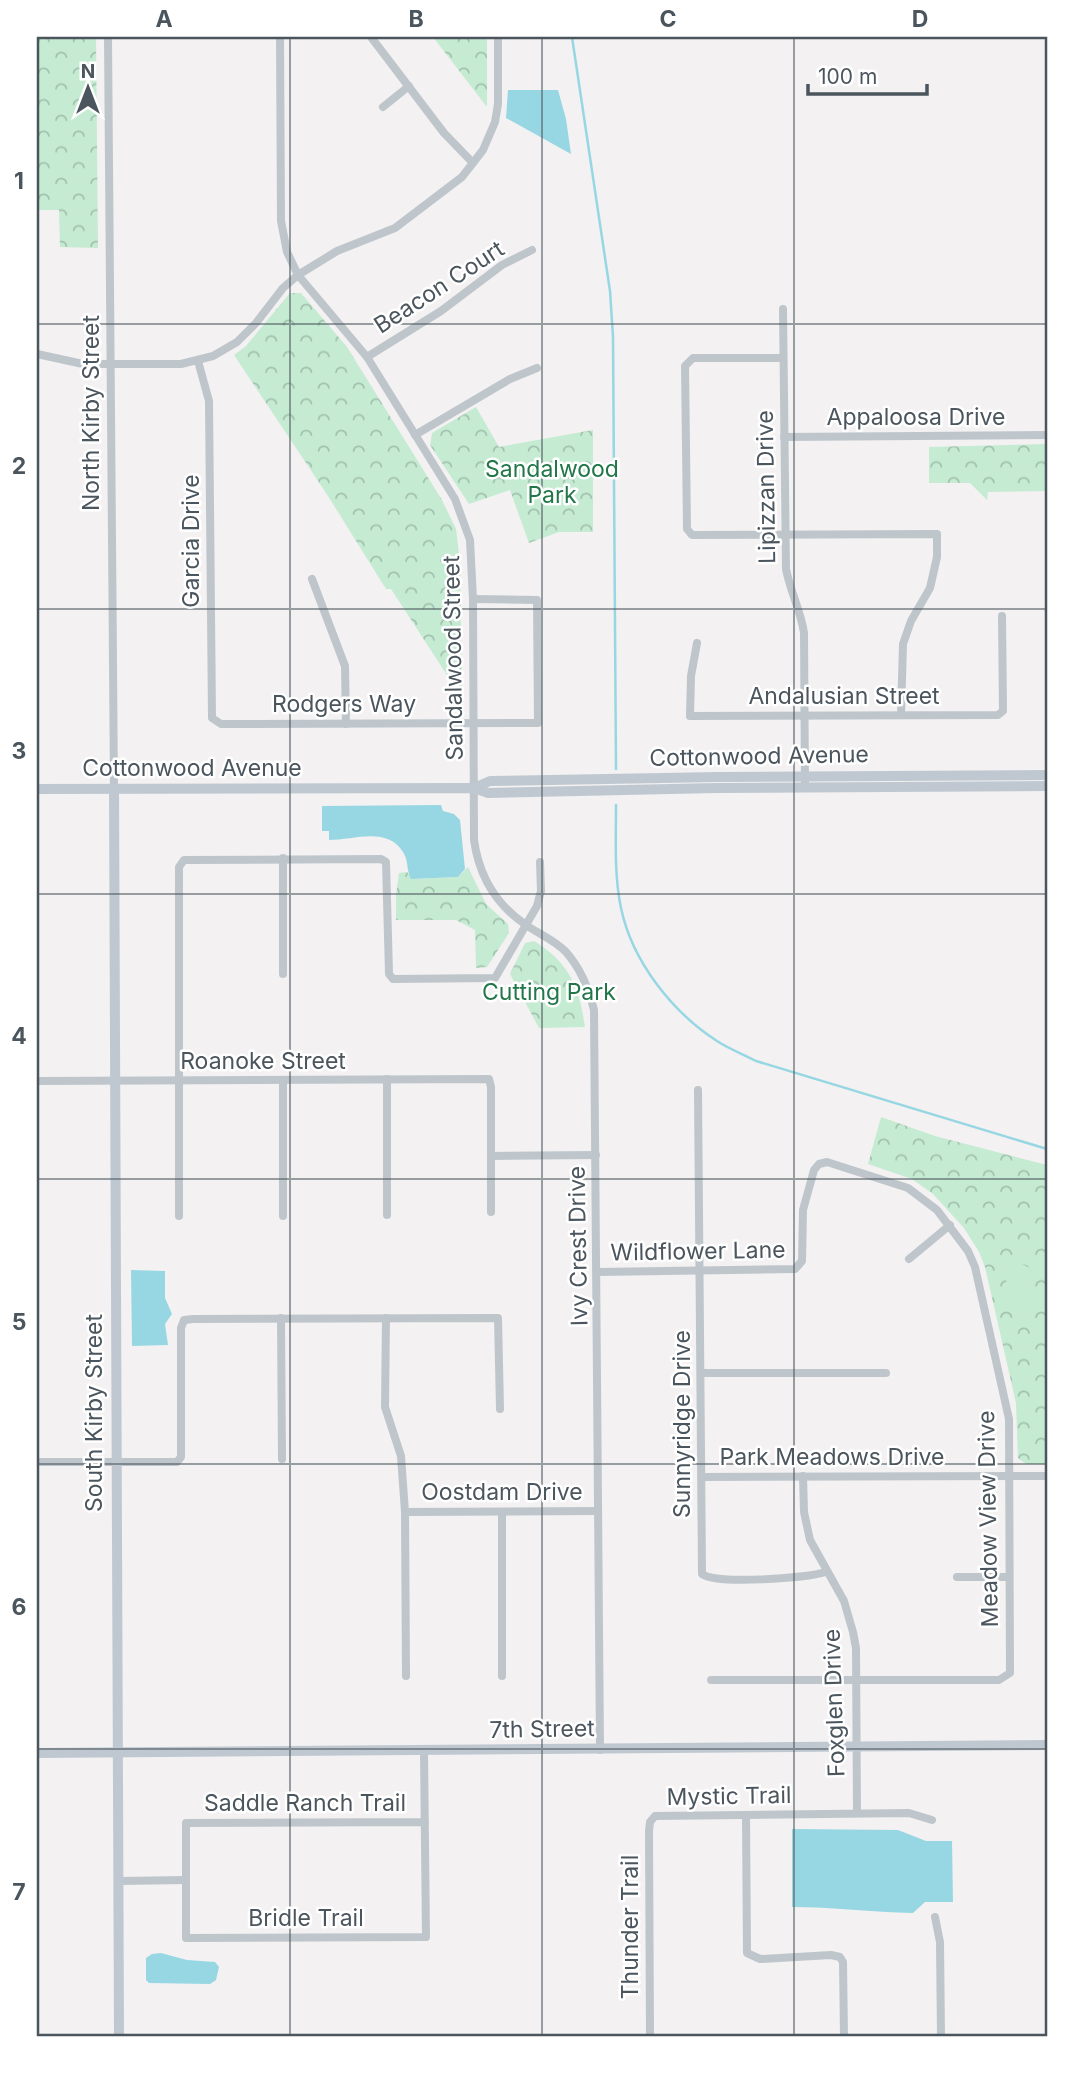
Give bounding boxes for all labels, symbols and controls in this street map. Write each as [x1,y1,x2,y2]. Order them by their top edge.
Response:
text: A [155,5,173,33]
text: B [408,5,424,33]
text: C [659,5,677,33]
text: D [912,5,928,33]
north arrow [52,52,122,122]
scale bar [808,52,926,96]
text: N [81,60,95,83]
text: 100 m [818,64,877,89]
text: 1 [14,167,24,195]
street label: Beacon Court [369,234,510,339]
street label: North Kirby Street [77,314,105,511]
street label: Appaloosa Drive [827,403,1005,431]
street label: Lipizzan Drive [751,410,781,564]
text: 2 [12,452,26,480]
park label: Sandalwood Park [485,455,619,509]
street label: Garcia Drive [177,474,205,608]
street label: Sandalwood Street [437,555,469,761]
street label: Andalusian Street [748,682,940,710]
street label: Rodgers Way [272,690,416,718]
text: 3 [12,737,26,765]
street label: Cottonwood Avenue [649,740,869,772]
street label: Cottonwood Avenue [82,754,302,782]
park label: Cutting Park [482,978,616,1006]
text: 4 [11,1022,27,1050]
street label: Roanoke Street [180,1047,346,1075]
street label: Ivy Crest Drive [563,1166,593,1326]
street label: Wildflower Lane [610,1235,786,1267]
text: 5 [12,1308,26,1336]
street label: South Kirby Street [80,1313,108,1512]
street label: Sunnyridge Drive [668,1330,696,1518]
street label: Meadow View Drive [972,1410,1004,1628]
street label: Park Meadows Drive [719,1443,945,1471]
street label: Oostdam Drive [421,1478,583,1506]
text: 6 [12,1593,26,1621]
street label: Foxglen Drive [817,1628,851,1778]
street label: 7th Street [489,1714,595,1744]
street label: Mystic Trail [666,1781,792,1811]
street label: Saddle Ranch Trail [204,1789,406,1817]
street label: Thunder Trail [616,1855,644,1999]
text: 7 [12,1878,26,1906]
street label: Bridle Trail [248,1904,364,1932]

